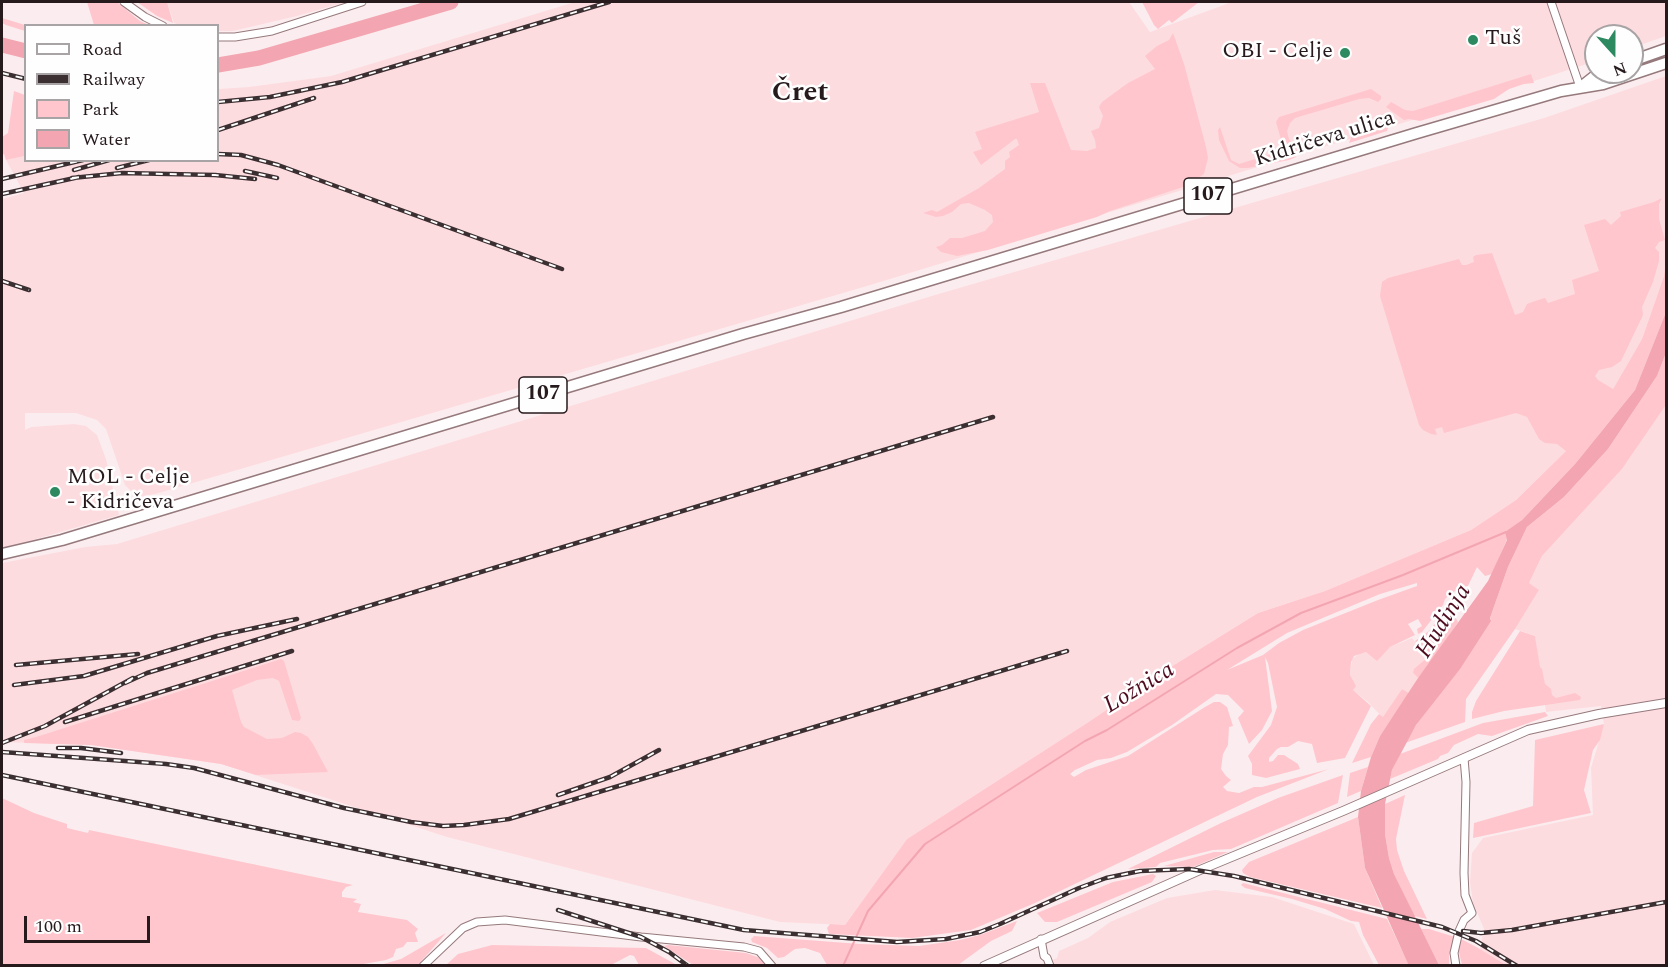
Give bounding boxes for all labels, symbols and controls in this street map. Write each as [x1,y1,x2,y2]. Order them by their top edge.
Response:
legend [24,24,219,162]
north arrow [1584,24,1644,84]
place label: Tuš [1485,27,1521,53]
marker: Tuš [1466,33,1480,47]
text: Road [82,36,123,63]
place label: OBI - Celje [1222,40,1333,66]
marker: OBI - Celje [1338,46,1352,60]
text: N [1609,55,1630,82]
text: Railway [82,66,145,93]
district label: Čret [772,78,828,112]
text: Park [82,96,119,123]
street label: Kidričeva ulica [1252,106,1398,174]
text: Water [82,126,130,153]
road number: 107 [1184,178,1232,214]
road number: 107 [519,377,567,413]
place label: MOL - Celje - Kidričeva [67,466,190,518]
marker: MOL - Celje - Kidričeva [48,485,62,499]
water label: Hudinja [1411,580,1479,664]
water label: Ložnica [1099,657,1181,721]
scale bar [27,904,153,942]
text: 100 m [35,913,82,940]

